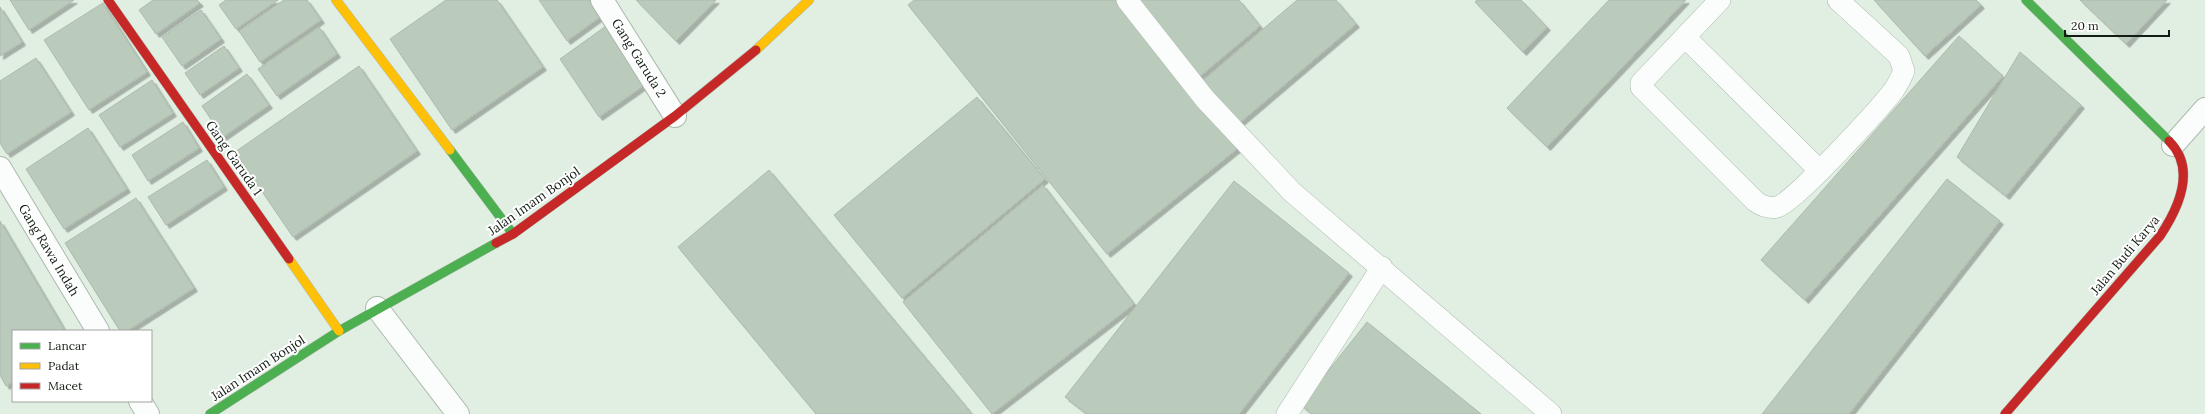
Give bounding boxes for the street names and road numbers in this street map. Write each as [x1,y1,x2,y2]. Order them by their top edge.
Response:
street label: Gang Garuda 2 [608,15,670,101]
street label: Gang Garuda 1 [202,117,266,199]
street label: Jalan Imam Bonjol [484,163,584,240]
street label: Gang Rawa Indah [15,201,83,299]
street label: Jalan Budi Karya [2086,212,2163,299]
street label: Jalan Imam Bonjol [207,331,309,405]

